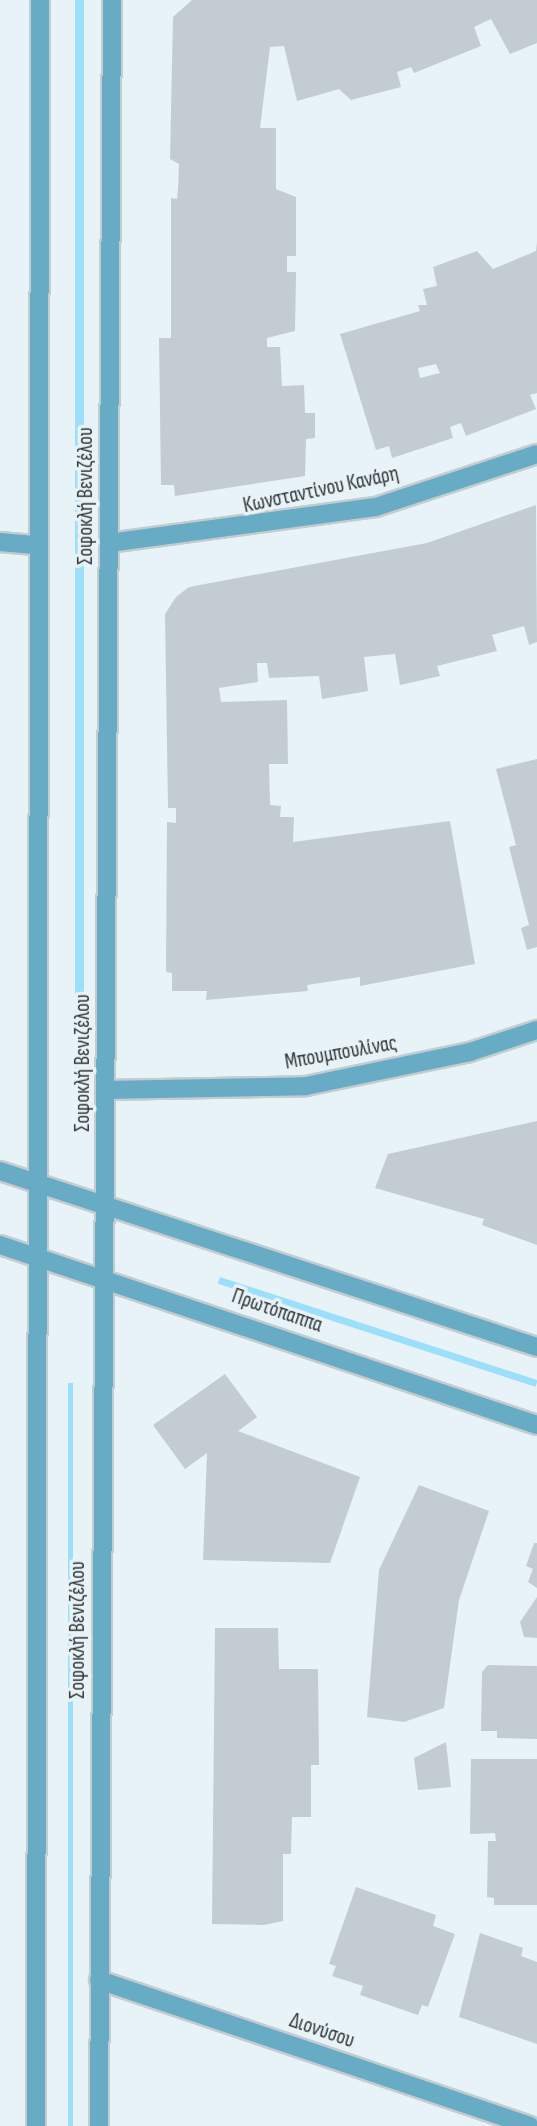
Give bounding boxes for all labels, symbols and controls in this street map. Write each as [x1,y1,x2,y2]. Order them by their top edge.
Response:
street label: Σοφοκλή Βενιζέλου [73,427,99,565]
street label: Κωνσταντίνου Κανάρη [241,461,401,519]
street label: Σοφοκλή Βενιζέλου [70,994,96,1132]
street label: Μπουμπουλίνας [283,1031,399,1075]
street label: Πρωτόπαππα [228,1284,326,1338]
street label: Σοφοκλή Βενιζέλου [65,1561,91,1699]
street label: Διονύσου [286,2008,358,2054]

